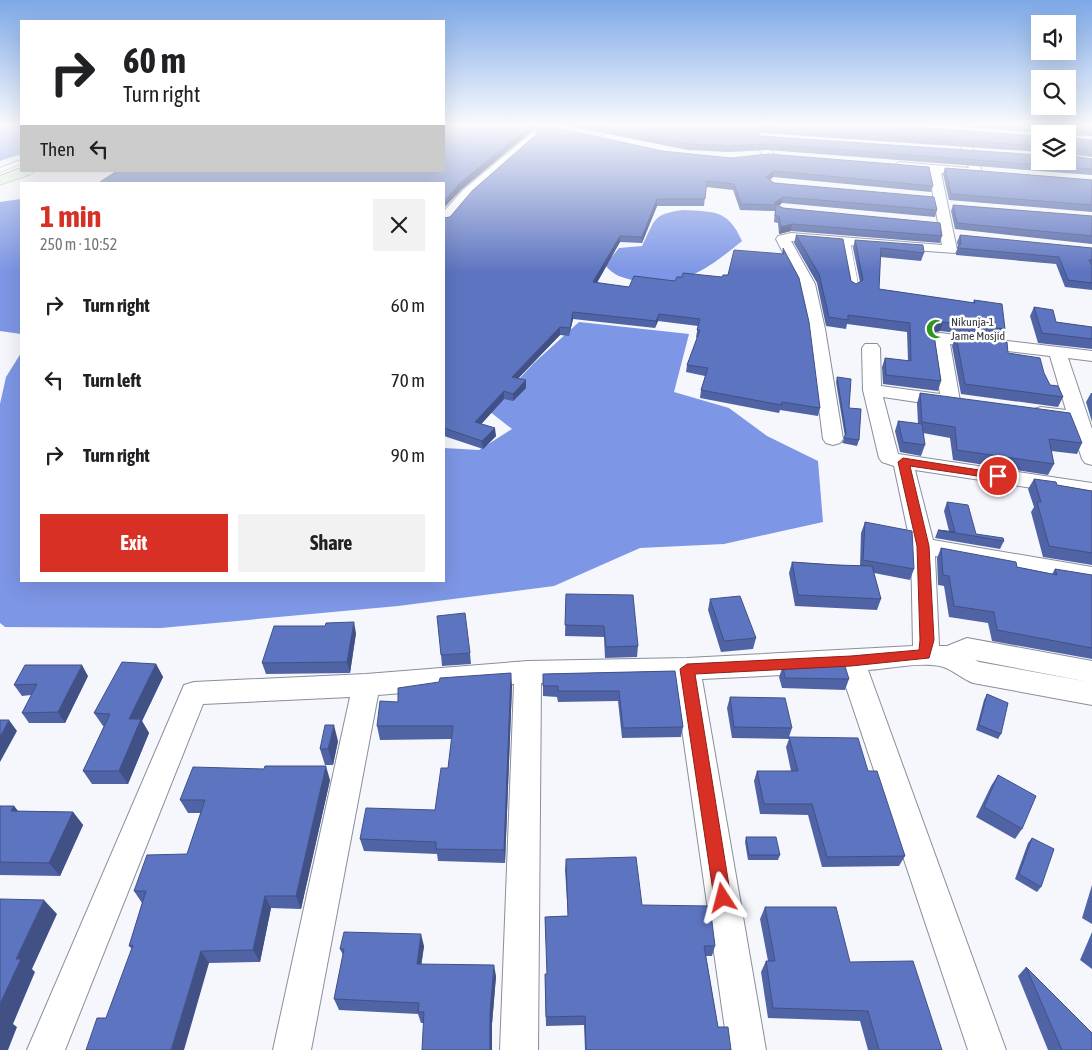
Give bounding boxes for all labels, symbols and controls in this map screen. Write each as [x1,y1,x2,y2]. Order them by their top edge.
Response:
map controls [1031,15,1076,170]
button: sound [1031,15,1076,60]
icon: right [40,40,105,105]
text: 60 m [123,40,186,80]
button: search [1031,70,1076,115]
text: Turn right [123,81,200,107]
button: layers [1031,125,1076,170]
icon: left [85,135,113,163]
text: Then [40,138,75,160]
text: 1 min [40,199,101,233]
button: close [373,199,425,251]
text: 250 m · 10:52 [40,235,117,253]
icon: right [40,291,68,319]
text: Turn right [83,294,150,316]
text: 60 m [391,294,425,316]
place label: Nikunja-1 Jame Mosjid [951,315,1005,343]
mosque icon: Nikunja-1 Jame Mosjid [925,318,947,340]
icon: left [40,366,68,394]
text: Turn left [83,369,141,391]
text: 70 m [391,369,425,391]
icon: right [40,441,68,469]
text: Turn right [83,444,150,466]
text: 90 m [391,444,425,466]
pin [977,455,1019,497]
icon: arrive [984,462,1012,490]
button: Exit [40,514,228,572]
button: Share [238,514,425,572]
position arrow [696,871,748,923]

